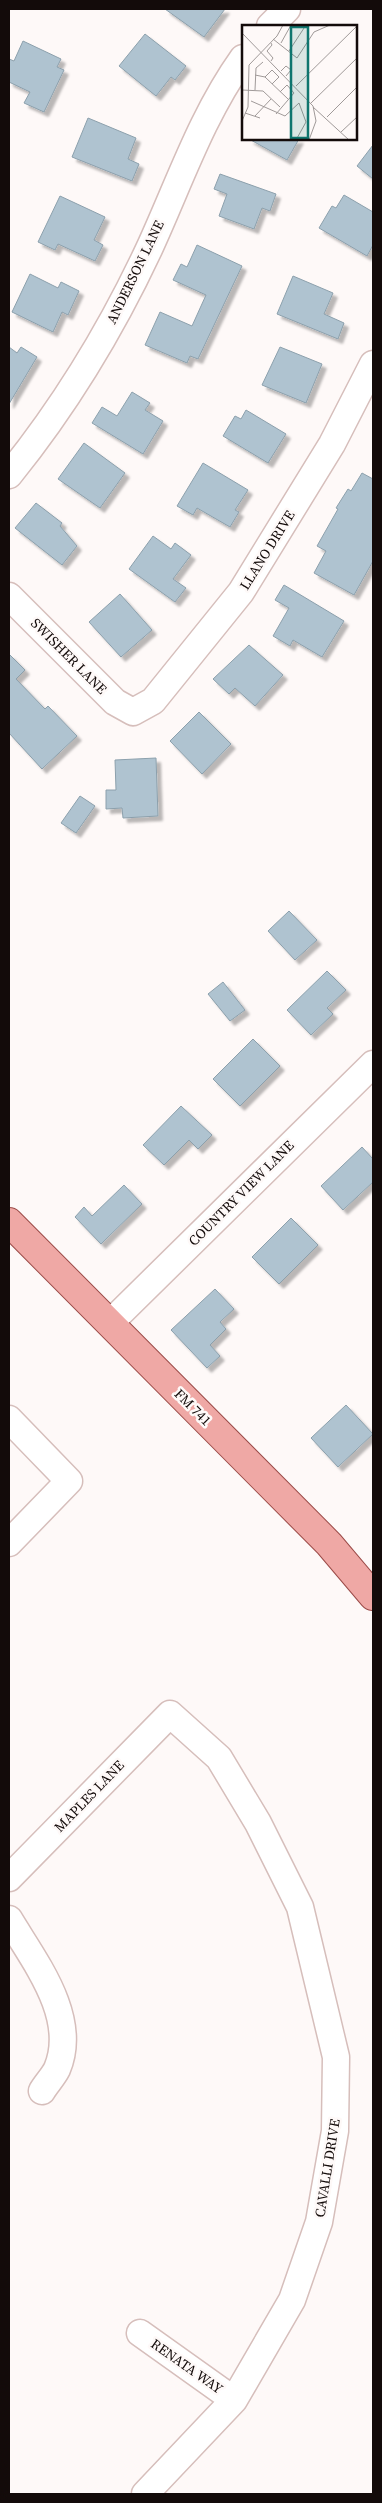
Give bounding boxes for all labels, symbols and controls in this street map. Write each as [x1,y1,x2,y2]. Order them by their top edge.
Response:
inset map [242,25,357,140]
street label: ANDERSON LANE [101,217,169,327]
street label: LLANO DRIVE [235,506,299,594]
street label: SWISHER LANE [26,613,112,699]
street label: COUNTRY VIEW LANE [184,1136,298,1250]
street label: FM 741 [170,1384,216,1430]
street label: MAPLES LANE [50,1756,128,1836]
street label: CAVALLI DRIVE [309,2117,345,2219]
street label: RENATA WAY [147,2334,227,2398]

